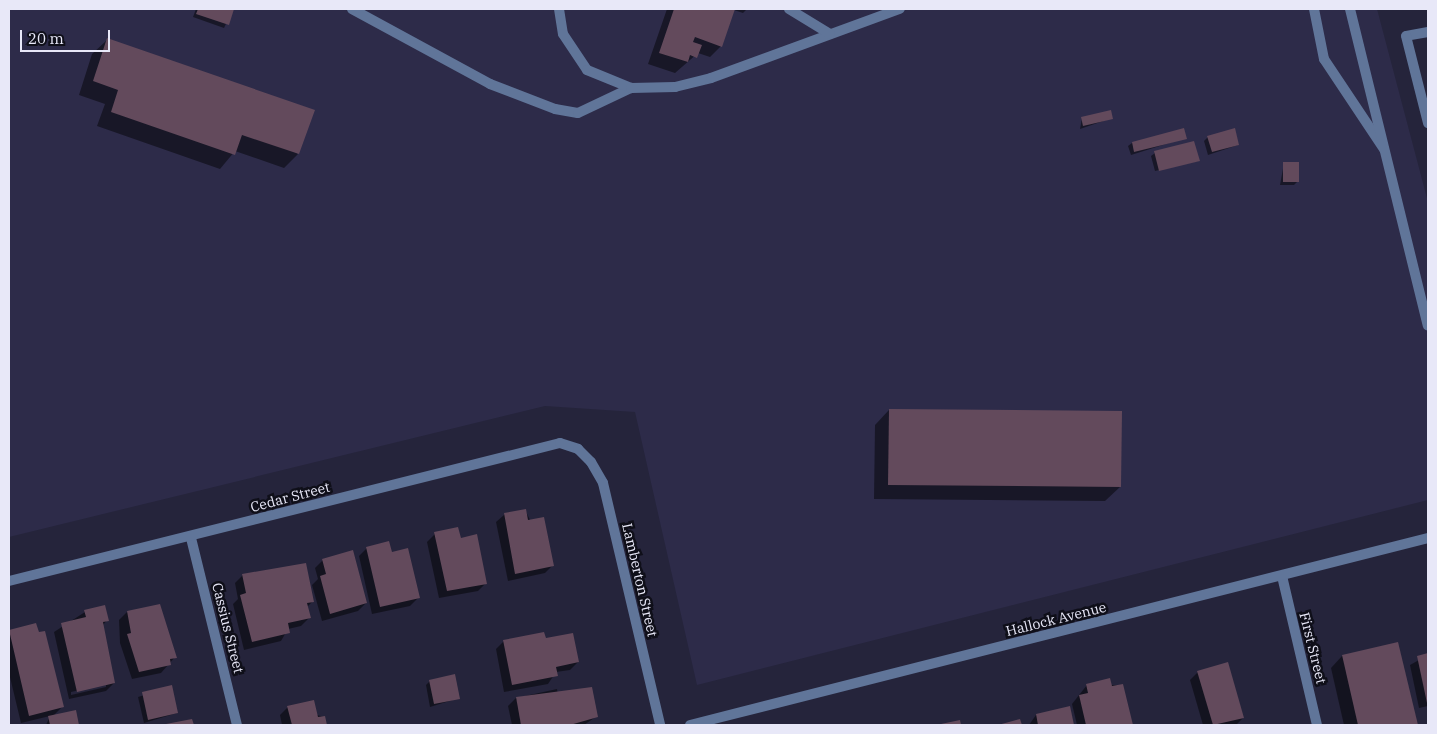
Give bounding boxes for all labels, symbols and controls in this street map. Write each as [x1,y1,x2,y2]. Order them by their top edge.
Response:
scale bar [22,20,112,52]
text: 20 m [28,29,64,48]
street label: Cedar Street [248,478,332,516]
street label: Lamberton Street [619,522,661,638]
street label: Cassius Street [209,581,247,675]
street label: Hallock Avenue [1004,598,1108,640]
street label: First Street [1296,610,1330,686]

